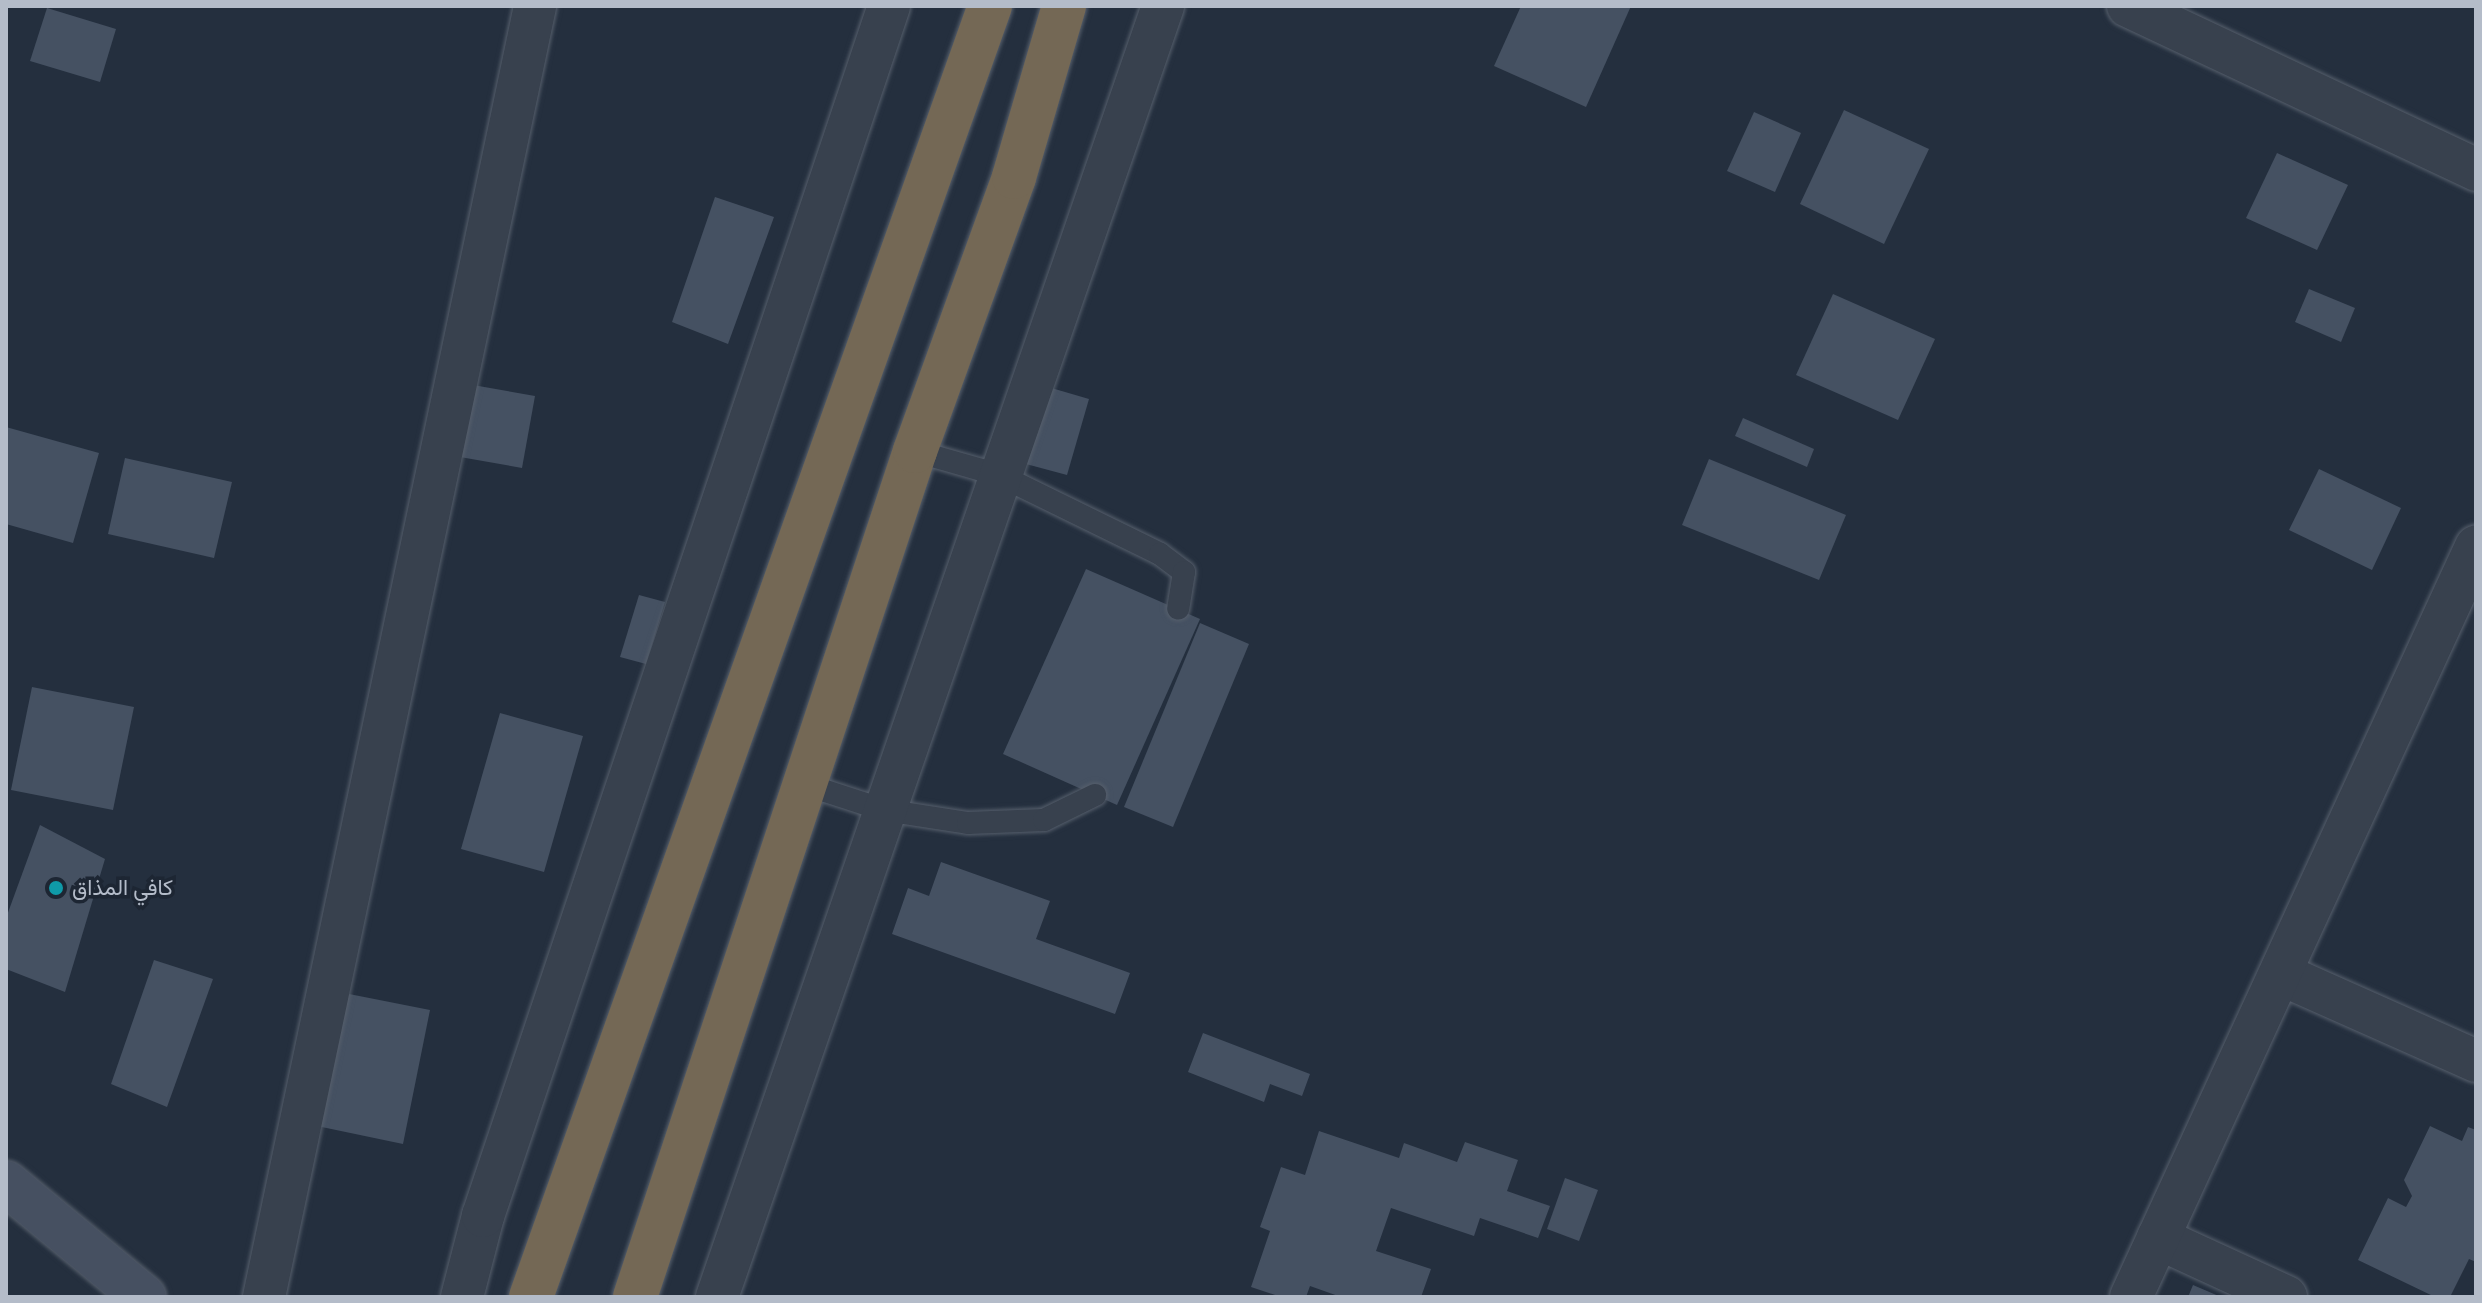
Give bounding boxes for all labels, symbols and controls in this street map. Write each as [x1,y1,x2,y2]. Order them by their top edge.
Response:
place label: كافي المذاق [72,875,173,901]
marker: كافي المذاق [47,879,65,897]

